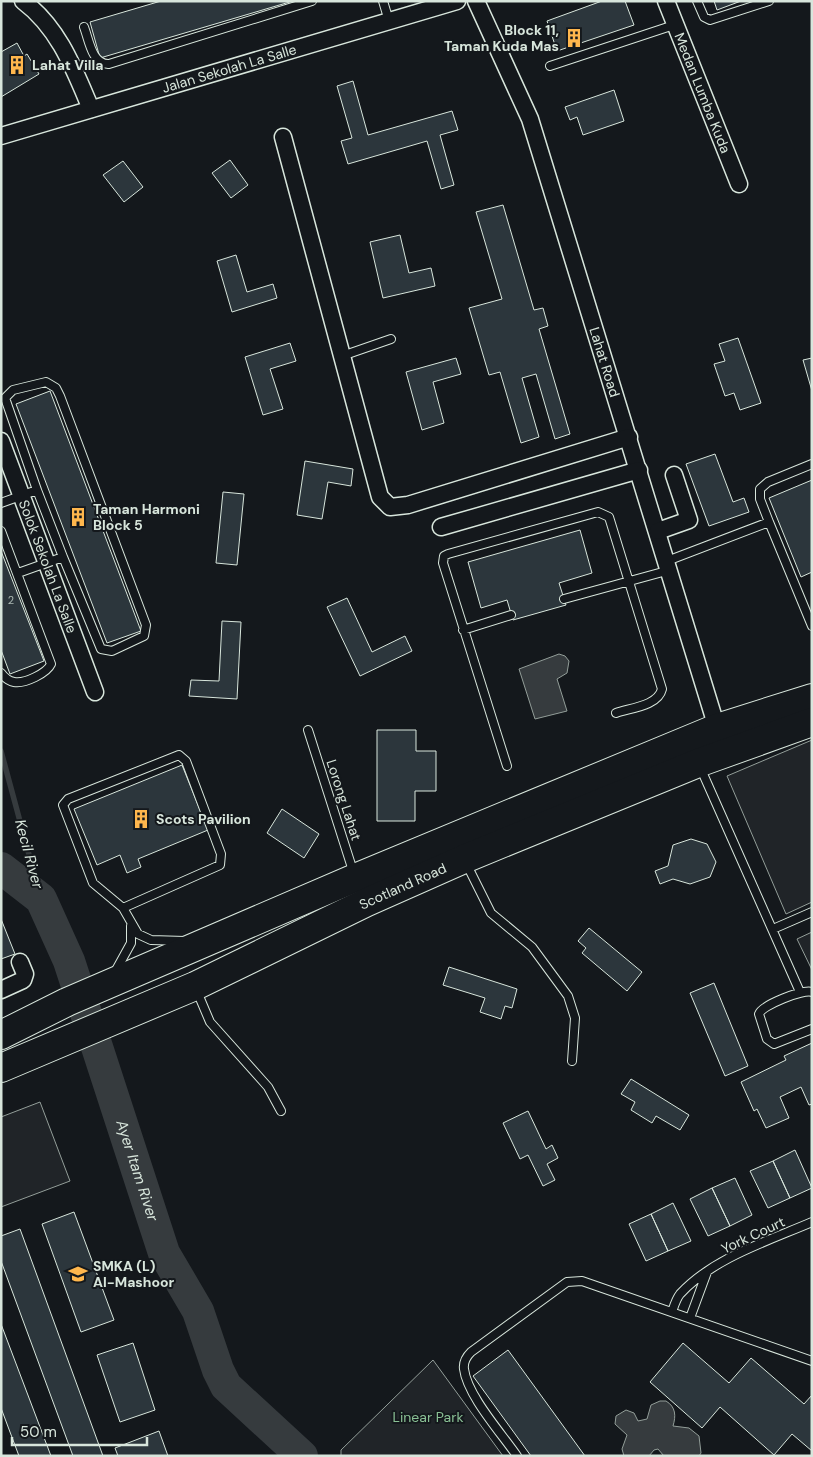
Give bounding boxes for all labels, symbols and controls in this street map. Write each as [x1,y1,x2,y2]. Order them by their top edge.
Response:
place label: Block 11, Taman Kuda Mas [444,21,559,55]
building icon: Block 11, Taman Kuda Mas [563,27,585,49]
street label: Medan Lumba Kuda [671,30,735,156]
street label: Jalan Sekolah La Salle [160,40,299,97]
building icon: Lahat Villa [6,54,28,76]
place label: Lahat Villa [32,56,104,74]
street label: Lahat Road [585,325,624,399]
street label: Solok Sekolah La Salle [15,497,81,636]
place label: Taman Harmoni Block 5 [93,500,200,534]
building icon: Taman Harmoni Block 5 [67,506,89,528]
house number: 2 [8,593,14,607]
street label: Lorong Lahat [322,757,366,843]
building icon: Scots Pavilion [130,808,152,830]
place label: Scots Pavilion [156,810,251,828]
water label: Kecil River [10,817,48,891]
street label: Scotland Road [356,859,449,914]
water label: Ayer Itam River [111,1116,163,1224]
street label: York Court [718,1212,788,1258]
place label: SMKA (L) Al-Mashoor [93,1257,175,1291]
school or university icon: SMKA (L) Al-Mashoor [67,1263,89,1285]
park label: Linear Park [393,1408,463,1426]
scale bar [12,1414,148,1446]
text: 50 m [20,1422,57,1442]

